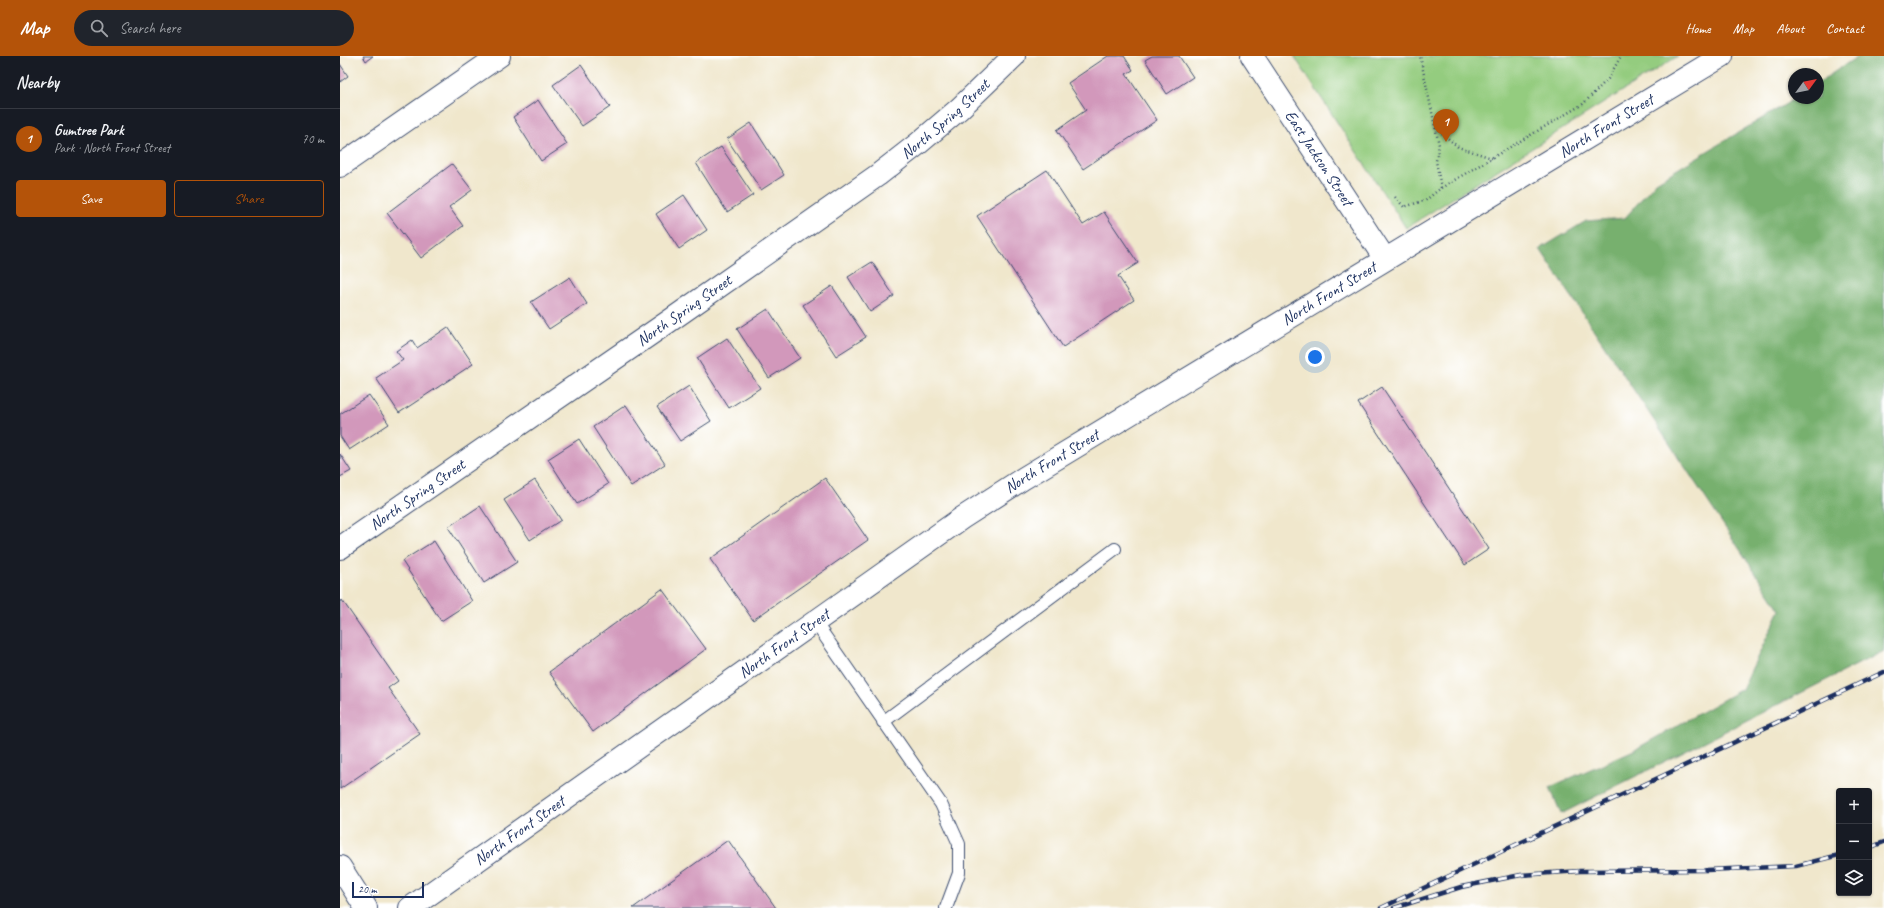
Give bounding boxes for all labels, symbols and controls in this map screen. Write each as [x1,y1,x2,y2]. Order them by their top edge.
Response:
search box [74,10,354,46]
text: Map [20,16,50,40]
icon: search [88,17,110,39]
text: Search here [120,19,181,38]
text: Home [1685,20,1711,37]
text: Map [1733,20,1754,37]
text: About [1776,20,1804,37]
text: Contact [1826,20,1864,37]
north arrow [1788,68,1824,104]
text: Nearby [16,72,59,93]
street label: North Spring Street [897,74,995,163]
street label: North Front Street [1555,88,1659,162]
street label: East Jackson Street [1280,106,1359,212]
pin: 1 [1433,109,1459,142]
text: Gumtree Park [54,121,124,140]
text: 1 [26,131,32,147]
text: 70 m [302,131,324,147]
text: Park · North Front Street [54,140,170,156]
button: Save [16,180,166,217]
button: Share [174,180,324,217]
street label: North Front Street [1278,256,1382,330]
street label: North Spring Street [633,270,737,351]
your location [1305,347,1325,367]
street label: North Front Street [1001,424,1105,498]
street label: North Spring Street [366,454,470,534]
street label: North Front Street [735,603,836,683]
map controls [1836,788,1872,896]
button: + [1836,788,1872,824]
street label: North Front Street [470,790,571,870]
button: − [1836,824,1872,860]
button: layers [1836,860,1872,896]
scale bar [352,880,424,899]
text: 20 m [358,882,377,896]

